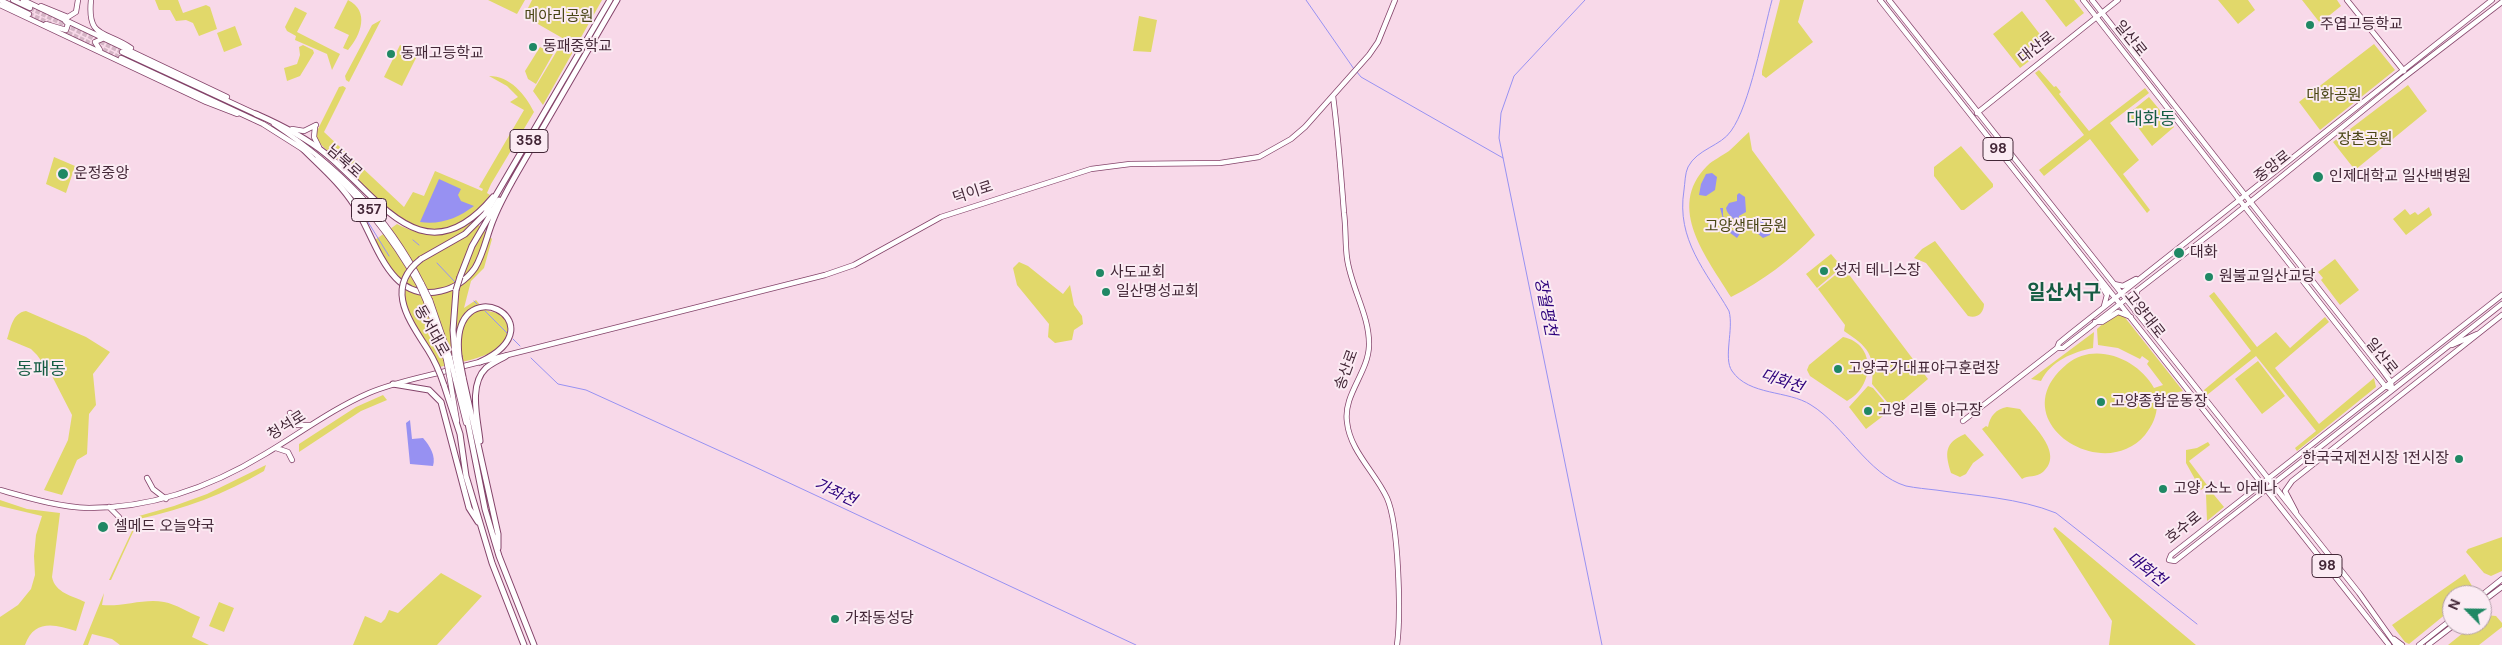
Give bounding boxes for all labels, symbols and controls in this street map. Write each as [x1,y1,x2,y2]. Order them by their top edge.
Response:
park label: 메아리공원 [525,8,593,26]
place label: 주엽고등학교 [2320,16,2403,34]
street label: 일산로 [2110,17,2150,61]
marker: 주엽고등학교 [2304,19,2316,31]
street label: 대산로 [2015,28,2059,68]
place label: 동패중학교 [543,38,612,56]
marker: 동패중학교 [527,41,539,53]
place label: 동패고등학교 [401,45,484,63]
marker: 동패고등학교 [385,48,397,60]
park label: 대화공원 [2306,87,2362,105]
district label: 대화동 [2126,109,2176,131]
road number: 358 [510,130,548,152]
park label: 장촌공원 [2337,131,2393,149]
road number: 98 [1983,138,2013,160]
street label: 남북로 [323,141,365,183]
street label: 중앙로 [2251,147,2295,187]
place label: 운정중앙 [74,165,129,183]
marker: 운정중앙 [56,167,70,181]
place label: 인제대학교 일산백병원 [2329,168,2471,186]
marker: 인제대학교 일산백병원 [2311,170,2325,184]
street label: 덕이로 [951,178,995,208]
road number: 357 [352,198,386,222]
park label: 고양생태공원 [1705,218,1787,236]
place label: 대화 [2190,244,2218,262]
marker: 대화 [2172,246,2186,260]
place label: 성저 테니스장 [1834,262,1921,280]
place label: 사도교회 [1110,264,1165,282]
marker: 성저 테니스장 [1818,265,1830,277]
marker: 사도교회 [1094,267,1106,279]
place label: 원불교일산교당 [2219,268,2316,286]
marker: 원불교일산교당 [2203,271,2215,283]
water label: 장월평천 [1530,276,1560,338]
district label: 일산서구 [2027,282,2101,306]
place label: 일산명성교회 [1116,283,1199,301]
marker: 일산명성교회 [1100,286,1112,298]
street label: 고양대로 [2120,288,2168,342]
street label: 동서대로 [410,302,452,360]
street label: 일산로 [2361,335,2401,379]
street label: 송산로 [1331,347,1363,393]
district label: 동패동 [16,359,66,381]
place label: 고양국가대표야구훈련장 [1848,360,2000,378]
marker: 고양국가대표야구훈련장 [1832,363,1844,375]
water label: 대화천 [1758,366,1806,398]
place label: 고양종합운동장 [2111,393,2208,411]
marker: 고양종합운동장 [2095,396,2107,408]
place label: 고양 리틀 야구장 [1878,402,1983,420]
marker: 고양 리틀 야구장 [1862,405,1874,417]
street label: 청석로 [265,407,309,445]
place label: 한국국제전시장 1전시장 [2302,450,2449,468]
marker: 한국국제전시장 1전시장 [2453,453,2465,465]
water label: 가좌천 [811,475,859,511]
place label: 고양 소노 아레나 [2173,480,2278,498]
marker: 고양 소노 아레나 [2157,483,2169,495]
street label: 호수로 [2162,508,2206,548]
place label: 셀메드 오늘약국 [114,518,215,536]
marker: 셀메드 오늘약국 [96,520,110,534]
water label: 대화천 [2123,549,2169,591]
road number: 98 [2312,554,2342,578]
north arrow [2442,585,2492,635]
text: N [2444,596,2464,613]
place label: 가좌동성당 [845,610,914,628]
marker: 가좌동성당 [829,613,841,625]

